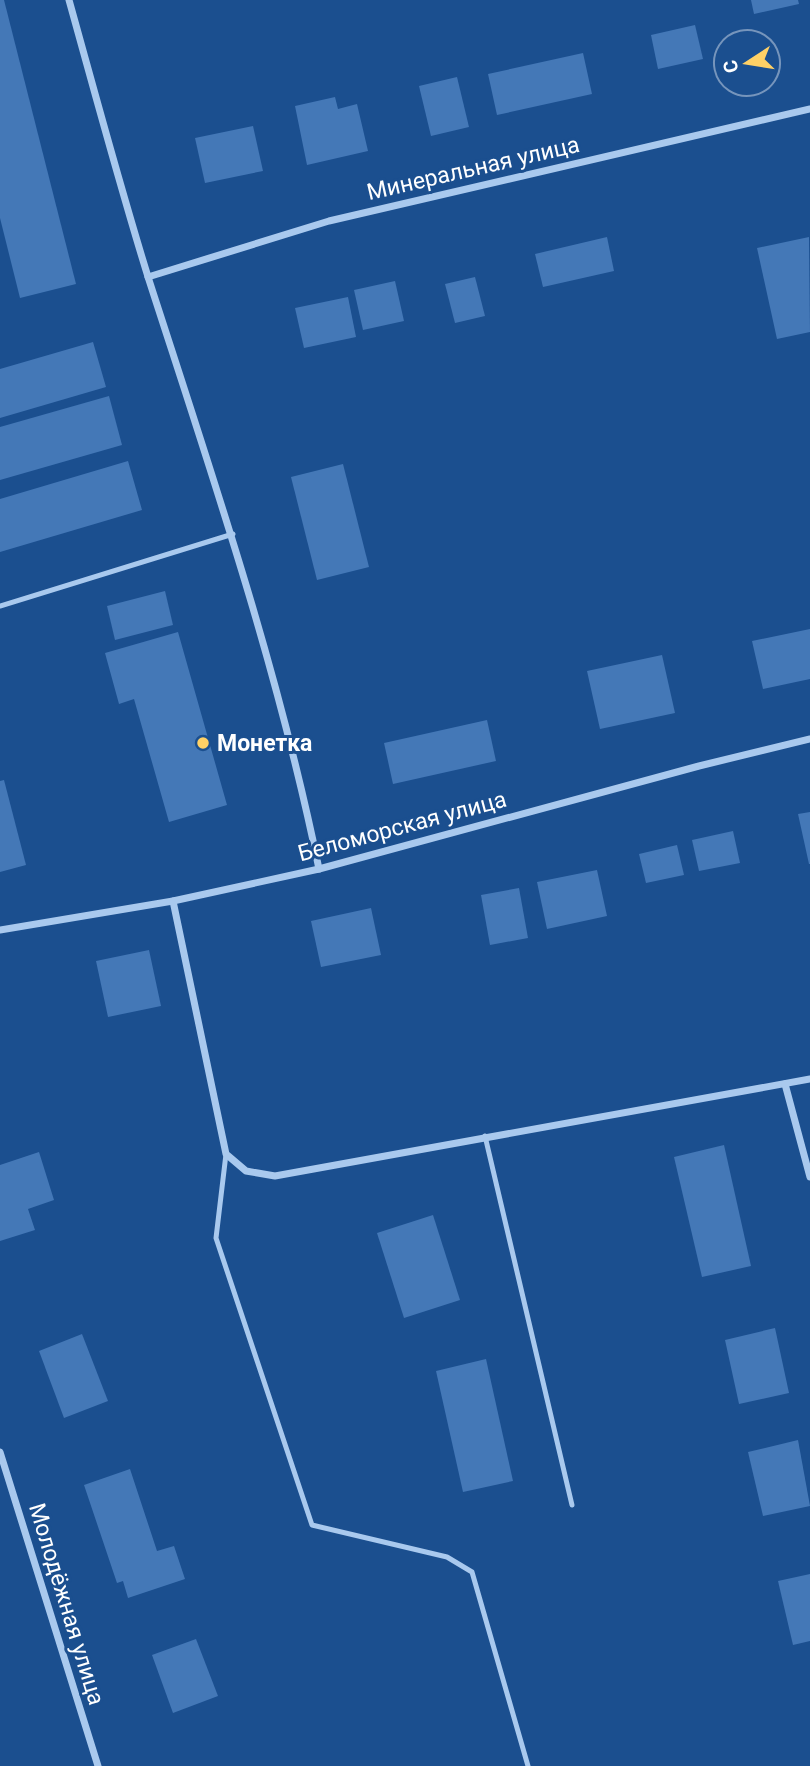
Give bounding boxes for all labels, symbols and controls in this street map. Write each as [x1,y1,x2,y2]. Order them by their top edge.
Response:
north arrow [712,28,782,98]
text: С [718,58,743,75]
street label: Минеральная улица [364,131,582,206]
place label: Монетка [217,730,312,757]
marker: Монетка [195,735,211,751]
street label: Беломорская улица [295,786,509,867]
street label: Молодёжная улица [23,1500,110,1708]

